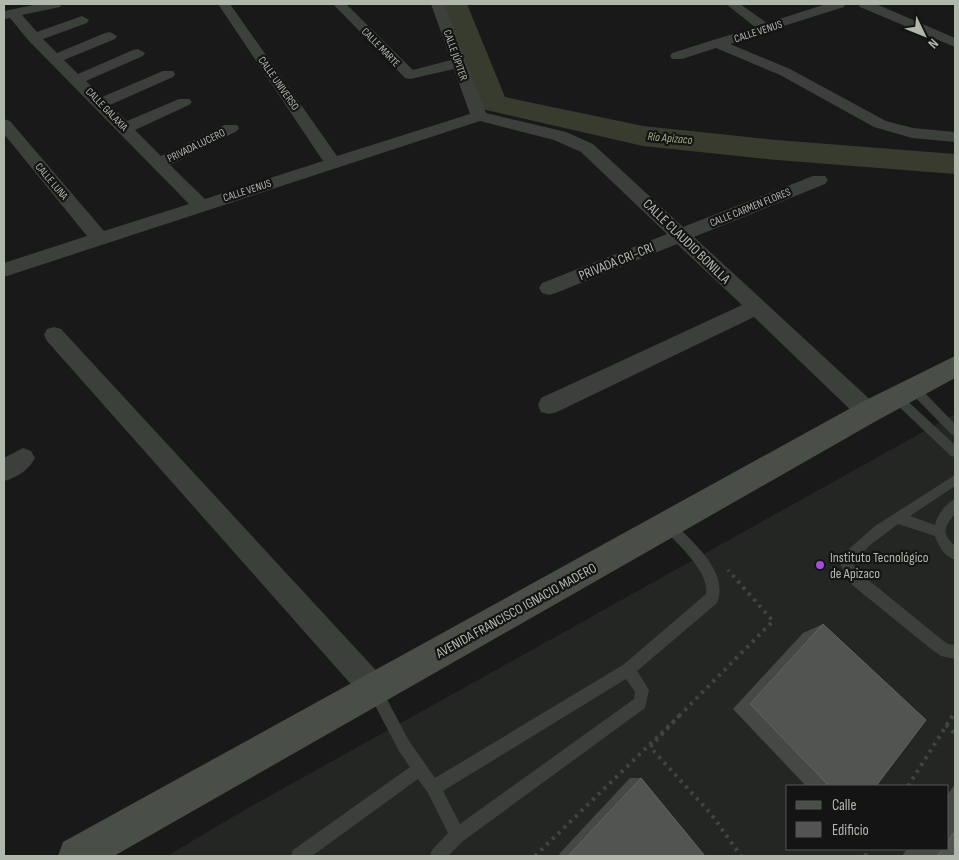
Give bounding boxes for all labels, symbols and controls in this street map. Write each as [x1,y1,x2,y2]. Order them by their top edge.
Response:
north arrow [899,10,949,60]
street label: CALLE VENUS [732,18,784,45]
street label: CALLE MARTE [359,25,403,70]
street label: CALLE JÚPITER [441,28,470,82]
text: N [924,35,942,52]
street label: CALLE UNIVERSO [255,54,302,113]
street label: CALLE GALAXIA [83,85,131,134]
street label: PRIVADA LUCERO [165,126,227,165]
water label: Río Apizaco [647,129,693,148]
street label: CALLE LUNA [32,160,71,203]
street label: CALLE VENUS [221,177,273,204]
street label: CALLE CARMEN FLORES [708,185,793,230]
street label: CALLE CLAUDIO BONILLA [640,195,734,288]
street label: PRIVADA CRI-CRI [576,239,656,284]
place label: Instituto Tecnológico de Apizaco [830,549,929,582]
street label: AVENIDA FRANCISCO IGNACIO MADERO [432,559,600,662]
marker: Instituto Tecnológico de Apizaco [814,559,826,571]
legend [786,785,949,850]
text: Calle [832,796,856,815]
text: Edificio [832,821,869,840]

